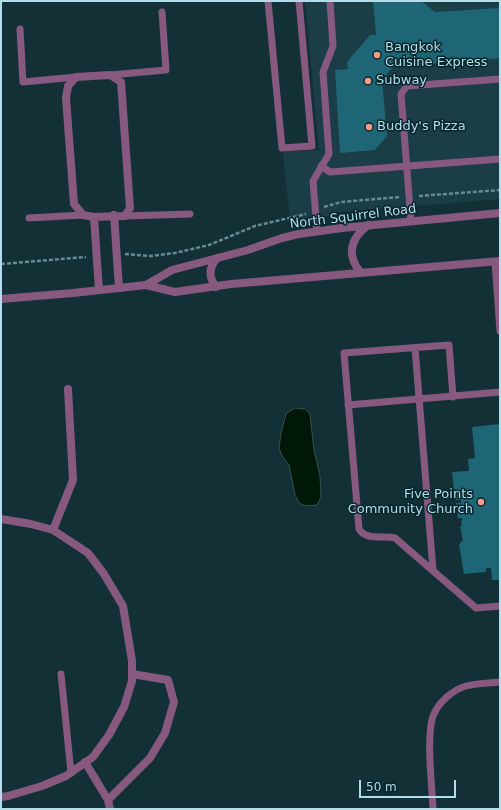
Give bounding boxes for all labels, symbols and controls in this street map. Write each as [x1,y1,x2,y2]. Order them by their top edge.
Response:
place label: Bangkok Cuisine Express [385,40,487,71]
marker: Bangkok Cuisine Express [372,50,382,60]
place label: Subway [376,73,427,89]
marker: Subway [363,76,373,86]
place label: Buddy's Pizza [377,119,466,135]
marker: Buddy's Pizza [364,122,374,132]
street label: North Squirrel Road [289,201,417,233]
place label: Five Points Community Church [348,487,473,518]
marker: Five Points Community Church [476,497,486,507]
scale bar [361,772,458,798]
text: 50 m [366,780,397,794]

